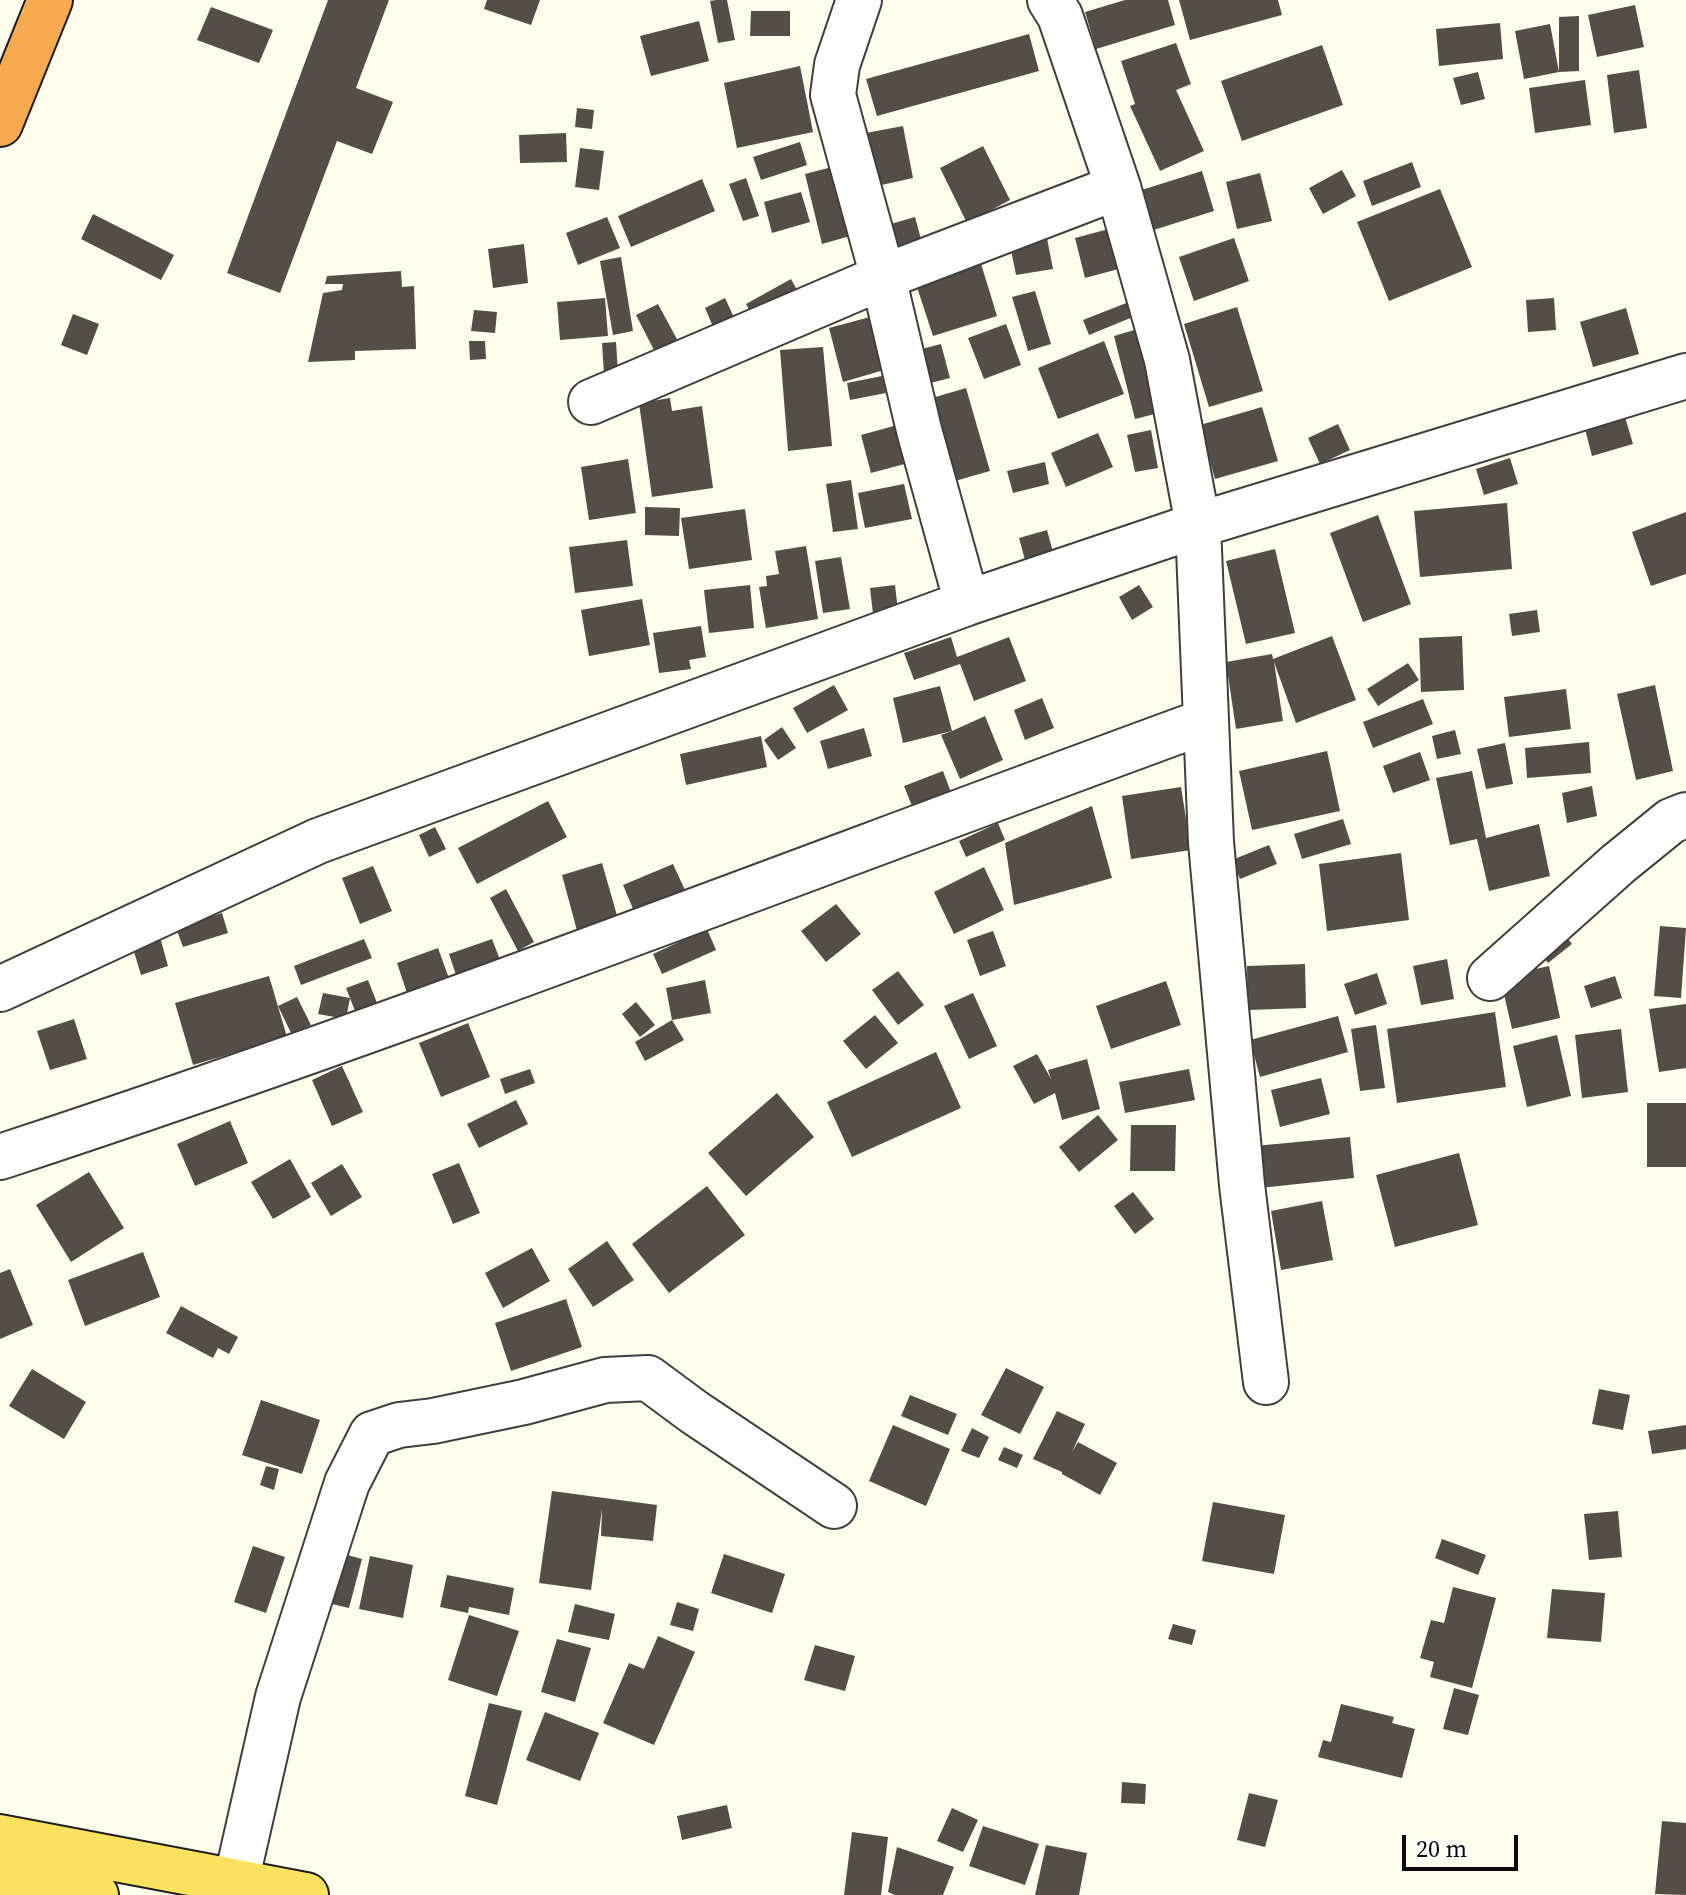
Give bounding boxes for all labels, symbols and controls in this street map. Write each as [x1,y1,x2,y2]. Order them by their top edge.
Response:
scale bar [1406,1819,1522,1869]
text: 20 m [1416,1832,1467,1865]

